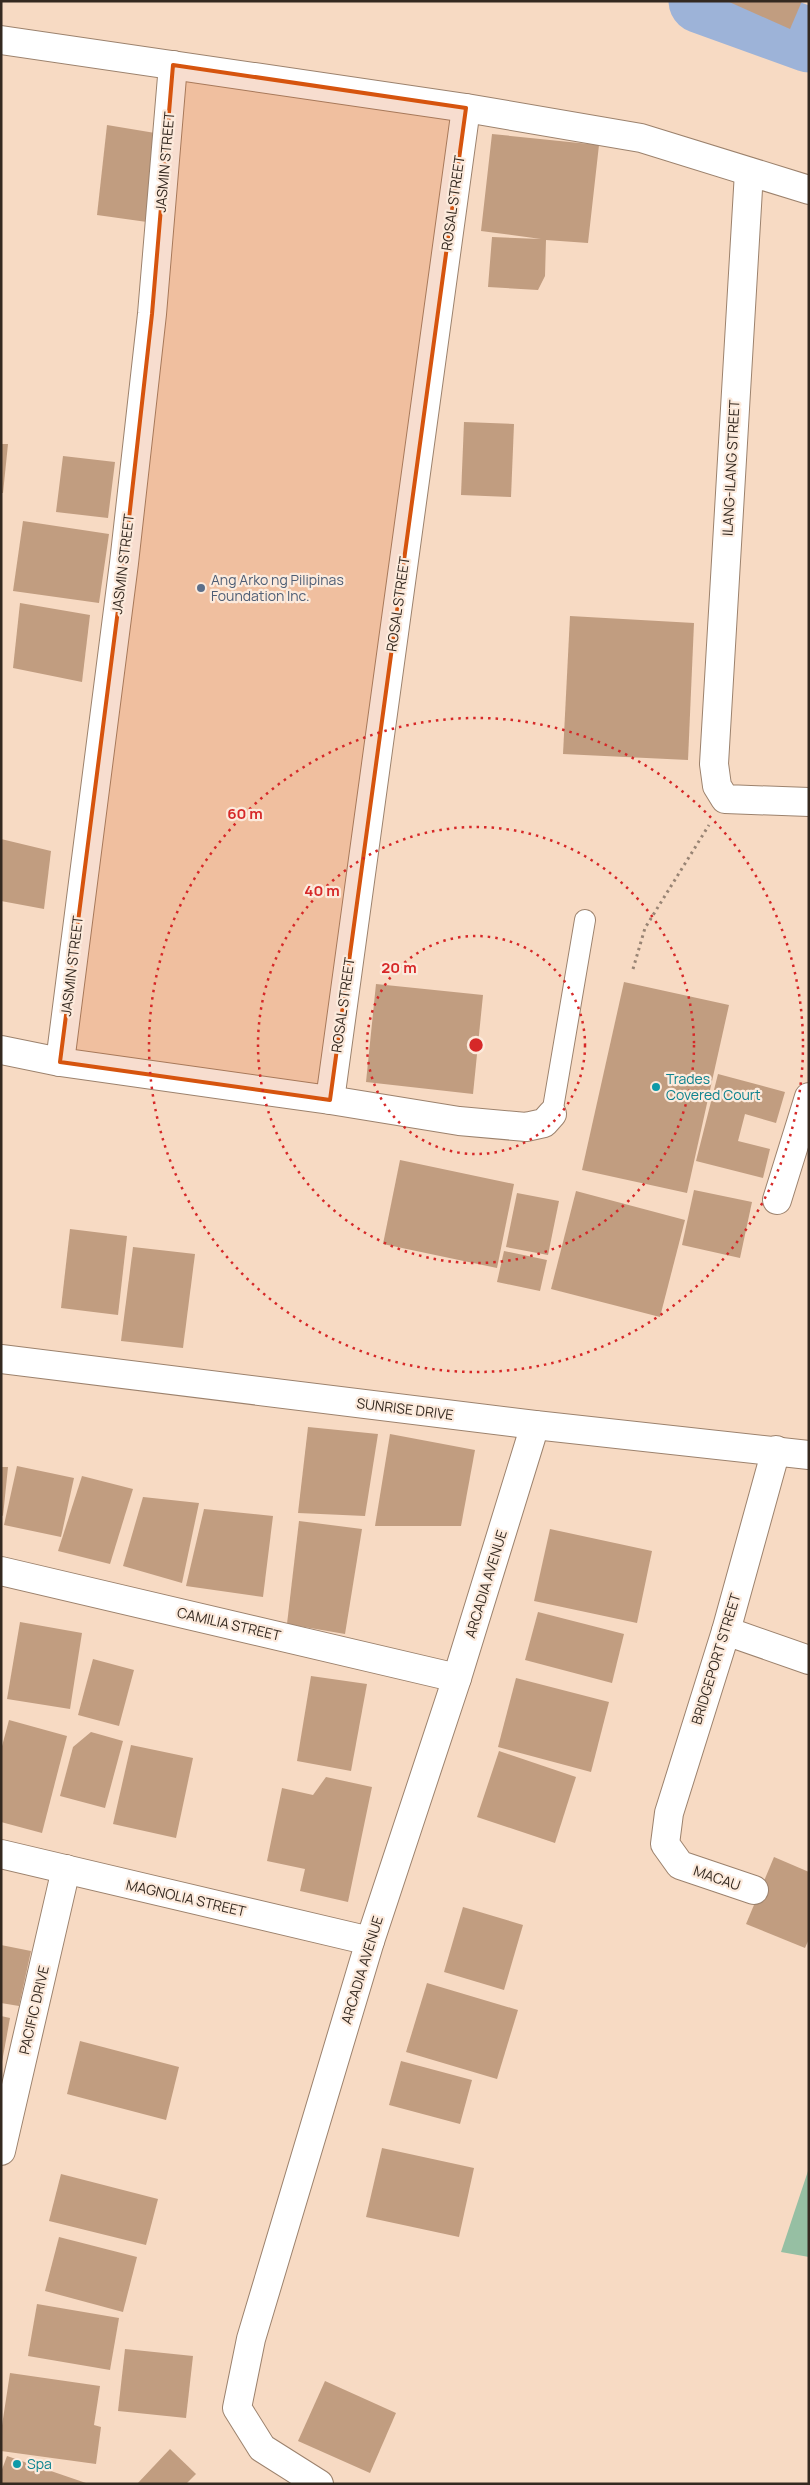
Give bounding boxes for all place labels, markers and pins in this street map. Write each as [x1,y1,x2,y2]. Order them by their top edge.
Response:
place label: Ang Arko ng Pilipinas Foundation Inc. [211,570,344,605]
marker: Ang Arko ng Pilipinas Foundation Inc. [195,582,207,594]
centre of rings [467,1036,485,1054]
place label: Trades Covered Court [666,1069,761,1104]
marker: Trades Covered Court [650,1081,662,1093]
place label: Spa [27,2454,52,2473]
marker: Spa [11,2458,23,2470]

